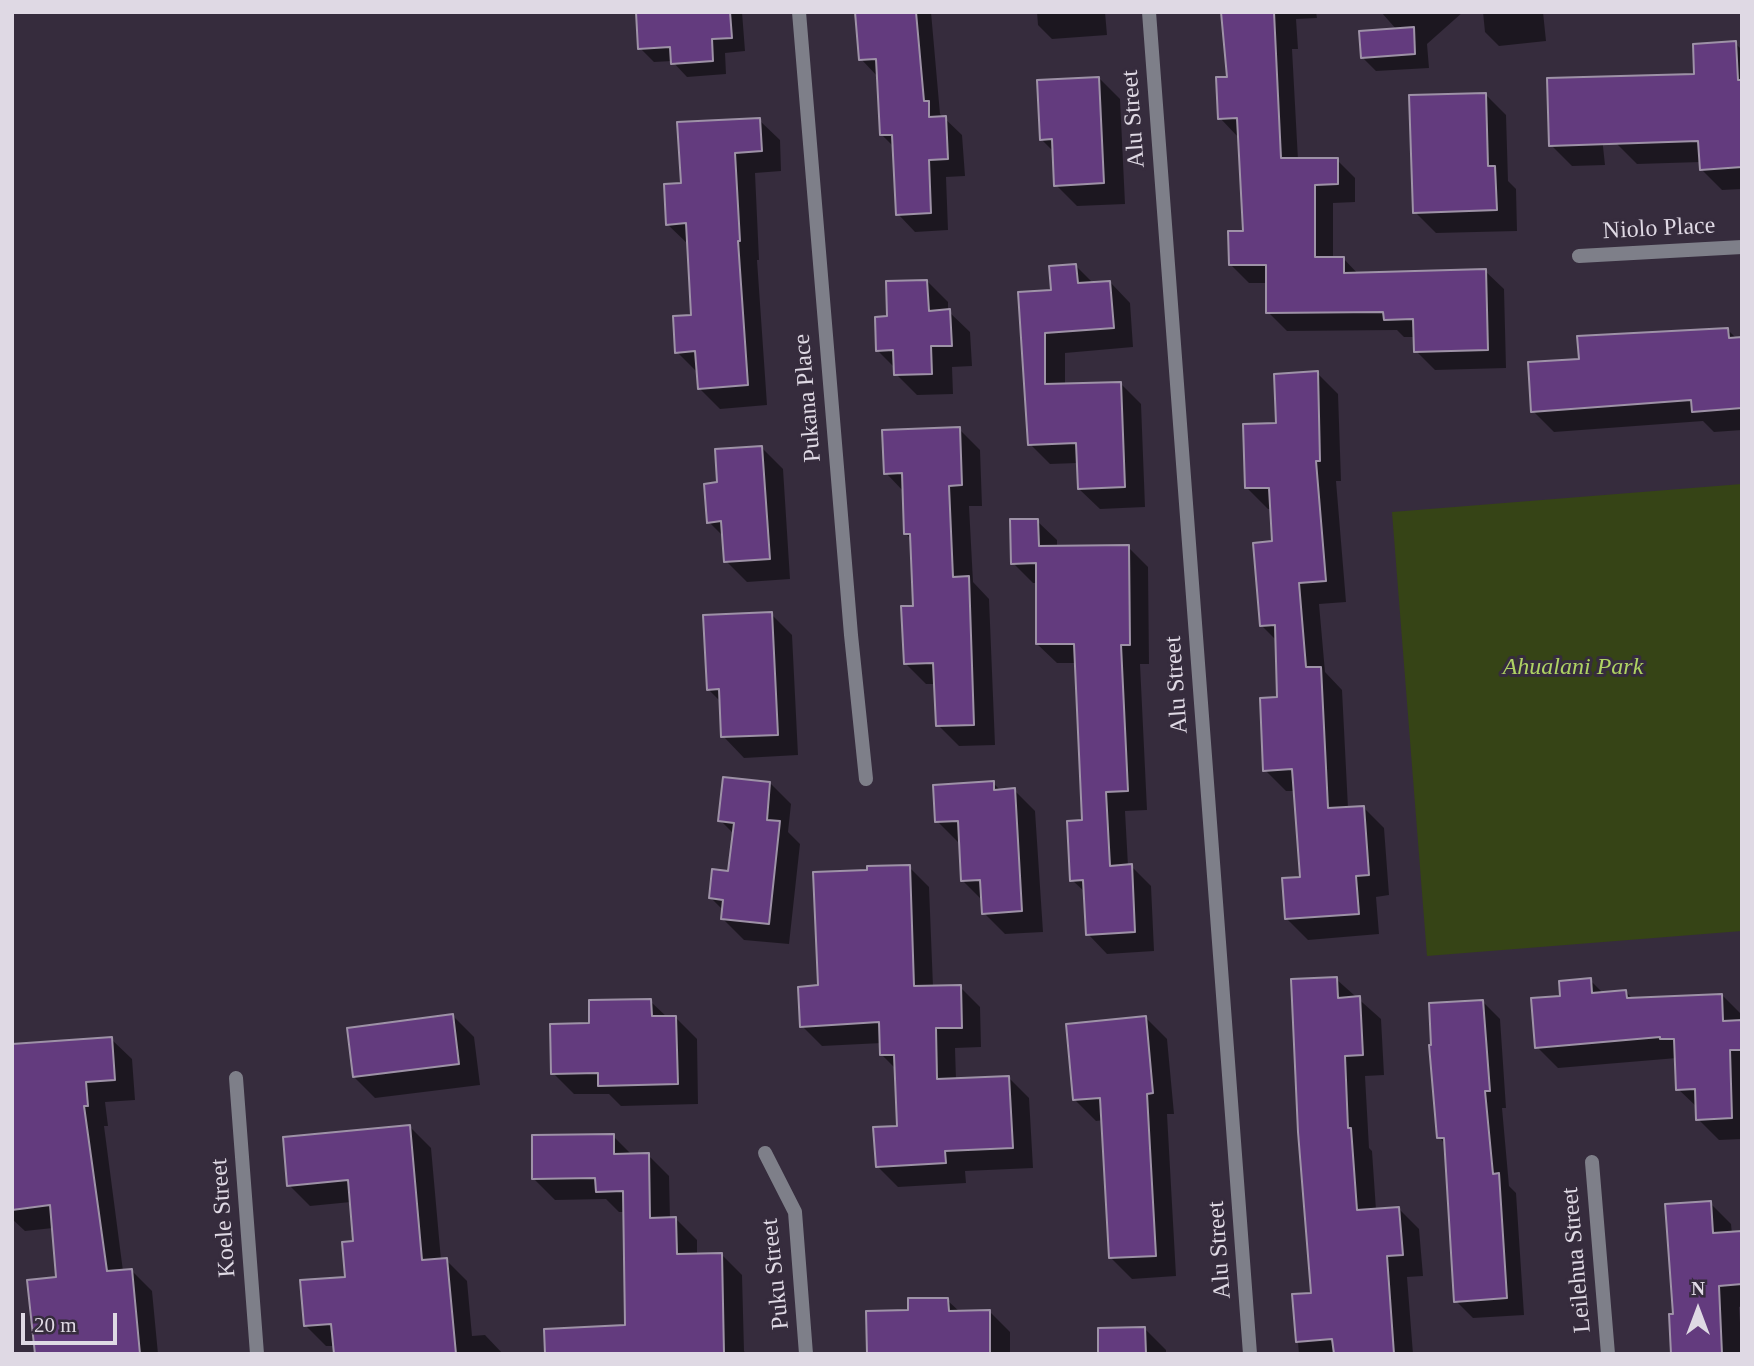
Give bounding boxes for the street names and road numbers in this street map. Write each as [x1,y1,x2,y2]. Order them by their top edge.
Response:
street label: Alu Street [1116,69,1152,169]
street label: Niolo Place [1602,212,1716,246]
street label: Pukana Place [788,333,828,463]
street label: Alu Street [1159,635,1195,735]
street label: Koele Street [205,1157,243,1279]
street label: Leilehua Street [1556,1186,1598,1334]
street label: Alu Street [1202,1200,1238,1300]
street label: Puku Street [756,1217,796,1331]

